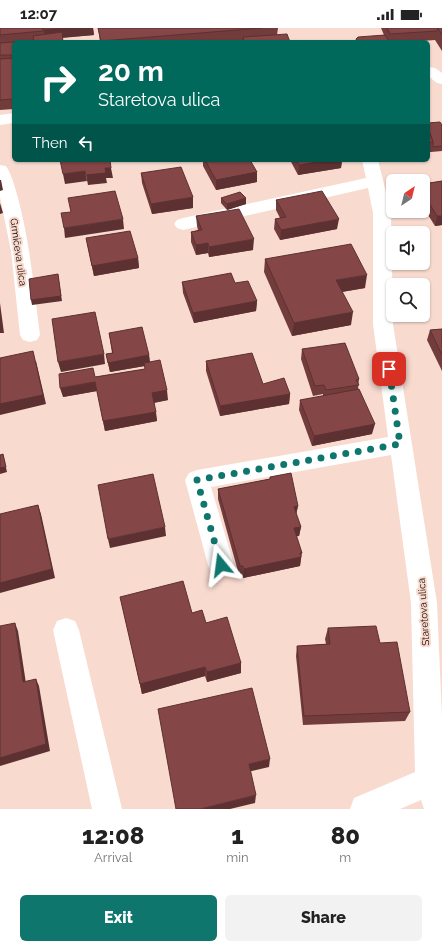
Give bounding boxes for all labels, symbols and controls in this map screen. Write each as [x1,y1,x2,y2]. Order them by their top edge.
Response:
text: 12:07 [20,5,57,23]
text: 20 m [98,55,164,88]
icon: right [32,56,84,108]
text: Staretova ulica [98,89,220,110]
icon: left [75,132,97,154]
text: Then [32,134,67,152]
north arrow [386,174,430,218]
map controls [386,174,430,322]
street label: Grmičeva ulica [8,218,29,287]
button: sound [386,226,430,270]
button: search [386,278,430,322]
pin [372,352,406,386]
icon: arrive [378,358,400,380]
position arrow [200,544,242,586]
street label: Staretova ulica [416,578,431,646]
text: 12:08 [82,821,144,850]
text: 1 [231,821,244,850]
text: 80 [331,821,360,850]
text: Arrival [94,850,132,865]
text: min [226,850,249,865]
text: m [339,850,351,865]
button: Exit [20,895,217,941]
button: Share [225,895,422,941]

